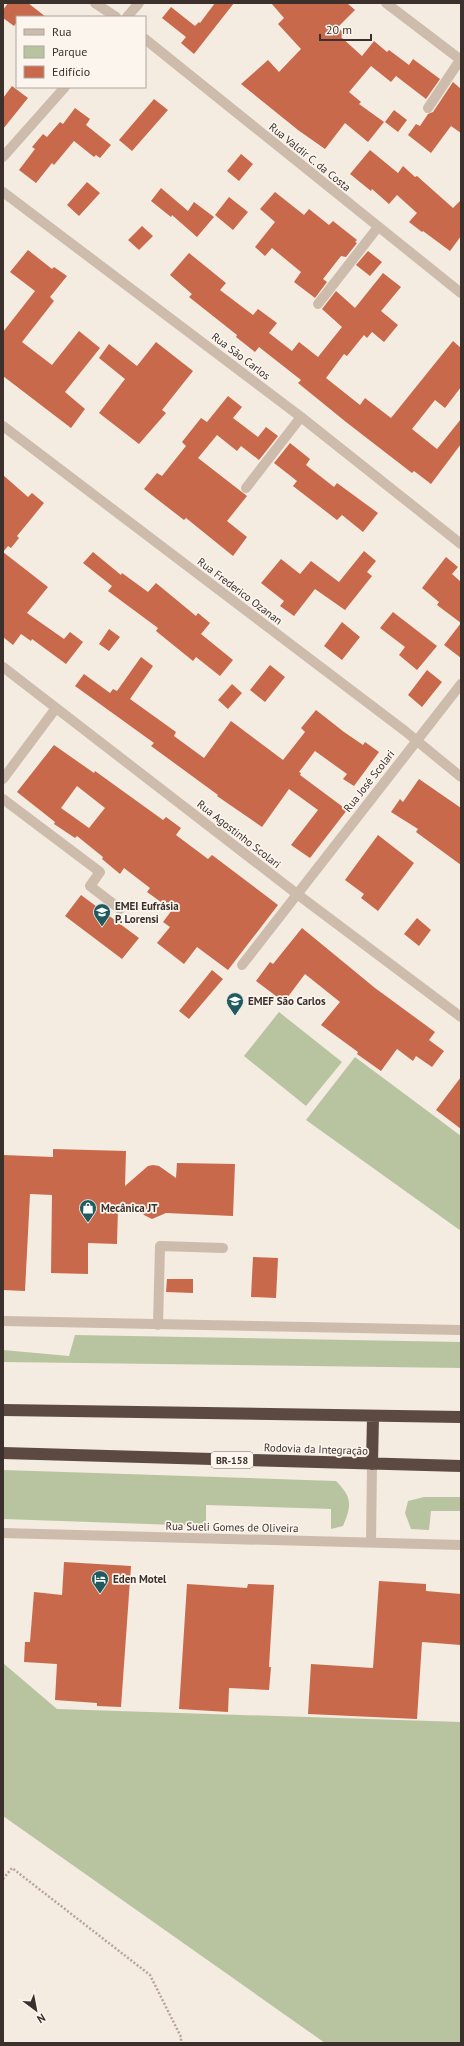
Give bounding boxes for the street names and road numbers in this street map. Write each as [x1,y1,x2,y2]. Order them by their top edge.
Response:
street label: Rua Valdir C. da Costa [266,120,354,194]
street label: Rua São Carlos [209,329,273,383]
street label: Rua Frederico Ozanan [195,555,285,627]
street label: Rua José Scolari [340,747,398,815]
street label: Rua Agostinho Scolari [194,797,284,871]
street label: Rodovia da Integração [264,1440,368,1458]
road number: BR-158 [211,1452,253,1468]
street label: Rua Sueli Gomes de Oliveira [165,1519,299,1535]

